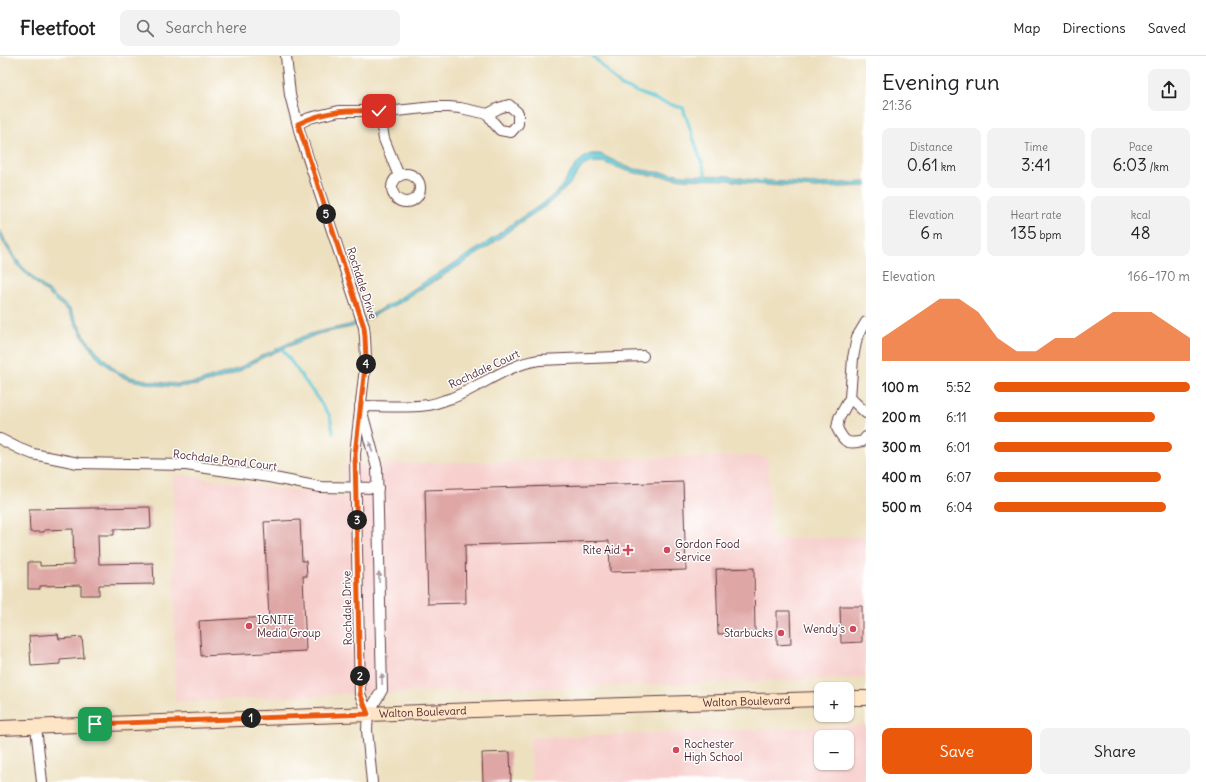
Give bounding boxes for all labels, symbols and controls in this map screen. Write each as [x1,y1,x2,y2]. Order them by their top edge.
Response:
search box [120,10,400,46]
text: Fleetfoot [20,16,96,40]
icon: search [134,17,156,39]
text: Search here [166,18,247,37]
text: Map [1013,19,1040,37]
text: Directions [1062,19,1126,37]
text: Saved [1148,19,1186,37]
text: Evening run [882,68,1000,96]
button: share [1148,69,1190,111]
pin [362,94,396,128]
text: 21:36 [882,97,912,114]
icon: check [368,100,390,122]
text: Distance [910,140,953,154]
text: Time [1024,140,1048,154]
text: Pace [1129,140,1153,154]
text: 0.61 [907,154,938,176]
text: 3:41 [1021,154,1051,176]
text: 6:03 [1112,154,1147,176]
text: km [938,160,956,174]
text: /km [1147,160,1169,174]
pin: 5 [316,204,336,224]
text: 5 [323,207,329,221]
text: Elevation [909,208,954,222]
text: Heart rate [1010,208,1062,222]
text: kcal [1131,208,1151,222]
text: 6 [920,222,930,244]
text: 135 [1011,222,1037,244]
text: 48 [1131,222,1150,244]
text: m [930,228,942,242]
text: bpm [1037,228,1061,242]
street label: Rochdale Drive [344,245,380,321]
text: Elevation [882,268,935,285]
text: 166–170 m [1128,268,1190,285]
street label: Rochdale Court [446,346,522,392]
pin: 4 [356,354,376,374]
text: 4 [363,357,369,371]
text: 100 m [882,379,919,396]
text: 5:52 [946,379,971,396]
text: 200 m [882,409,921,426]
text: 6:11 [946,409,967,426]
text: 300 m [882,439,921,456]
text: 6:01 [946,439,970,456]
one-way arrow [368,441,374,453]
street label: Rochdale Pond Court [172,447,278,473]
text: 400 m [882,469,921,486]
text: 6:07 [946,469,971,486]
text: 500 m [882,499,921,516]
text: 6:04 [946,499,973,516]
pin: 3 [347,510,367,530]
text: 3 [354,513,360,527]
place label: Gordon Food Service [675,537,740,564]
place label: Rite Aid [582,543,621,557]
marker: Rite Aid [623,545,633,555]
marker: Gordon Food Service [662,545,672,555]
street label: Rochdale Drive [339,570,355,646]
one-way arrow [376,571,383,583]
place label: IGNITE Media Group [257,613,321,640]
marker: IGNITE Media Group [244,621,254,631]
place label: Wendy's [803,622,845,636]
marker: Wendy's [848,624,858,634]
place label: Starbucks [724,626,773,640]
marker: Starbucks [776,628,786,638]
pin: 2 [350,666,370,686]
text: 2 [357,669,363,683]
one-way arrow [379,672,385,685]
map controls [814,682,854,770]
button: + [814,682,854,722]
street label: Walton Boulevard [702,693,791,710]
street label: Walton Boulevard [378,703,467,721]
pin [78,707,112,741]
pin: 1 [241,708,261,728]
text: 1 [249,711,253,725]
icon: arrive [84,713,106,735]
button: Save [882,728,1032,774]
button: Share [1040,728,1190,774]
button: − [814,730,854,770]
place label: Rochester High School [684,737,742,764]
marker: Rochester High School [671,745,681,755]

